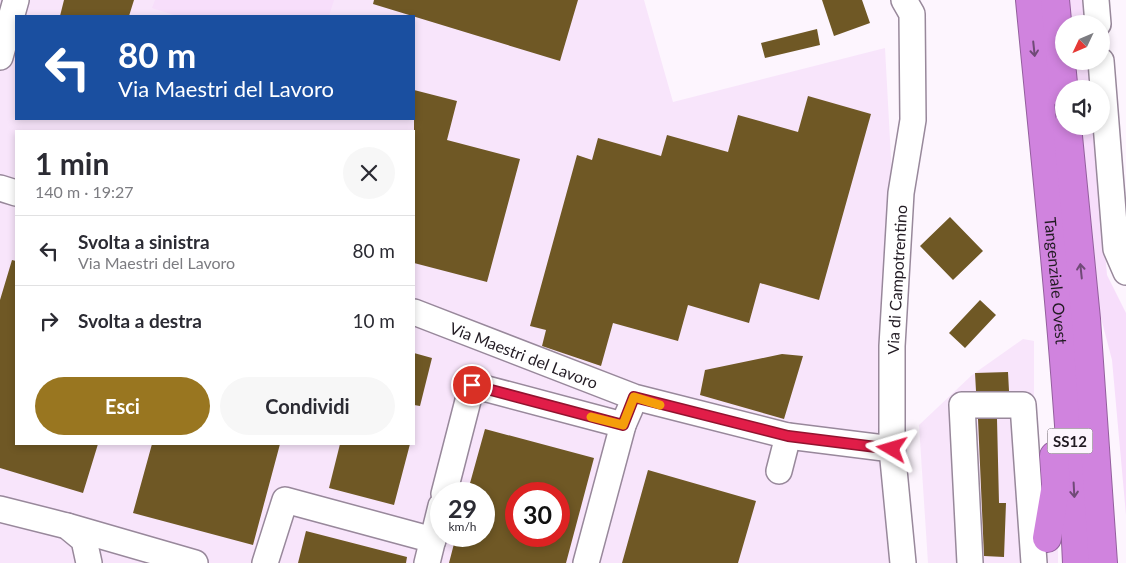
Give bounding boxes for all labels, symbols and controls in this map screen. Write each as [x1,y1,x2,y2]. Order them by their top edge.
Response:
north arrow [1055,15,1110,70]
map controls [1055,15,1110,135]
text: 80 m [118,33,196,75]
icon: left [35,35,100,100]
one-way arrow [1029,40,1039,56]
text: Via Maestri del Lavoro [118,75,334,102]
button: sound [1055,80,1110,135]
text: 1 min [35,145,109,181]
button: close [343,147,395,199]
text: 140 m · 19:27 [35,182,134,201]
street label: Via di Campotrentino [883,204,910,354]
street label: Tangenziale Ovest [1042,216,1072,345]
text: Svolta a sinistra [78,230,210,253]
icon: left [35,237,63,265]
text: 80 m [352,239,395,262]
text: Via Maestri del Lavoro [78,253,235,272]
one-way arrow [1076,263,1086,279]
icon: right [35,307,63,335]
text: Svolta a destra [78,309,202,332]
text: 10 m [352,309,395,332]
street label: Via Maestri del Lavoro [447,317,601,392]
pin [451,364,493,406]
icon: arrive [458,371,486,399]
button: Esci [35,377,210,435]
button: Condividi [220,377,395,435]
position arrow [865,422,917,474]
road number: SS12 [1048,428,1092,454]
speed limit sign: 30 [505,482,570,547]
one-way arrow [1069,482,1079,498]
text: 29 [448,493,477,523]
text: km/h [448,519,477,534]

